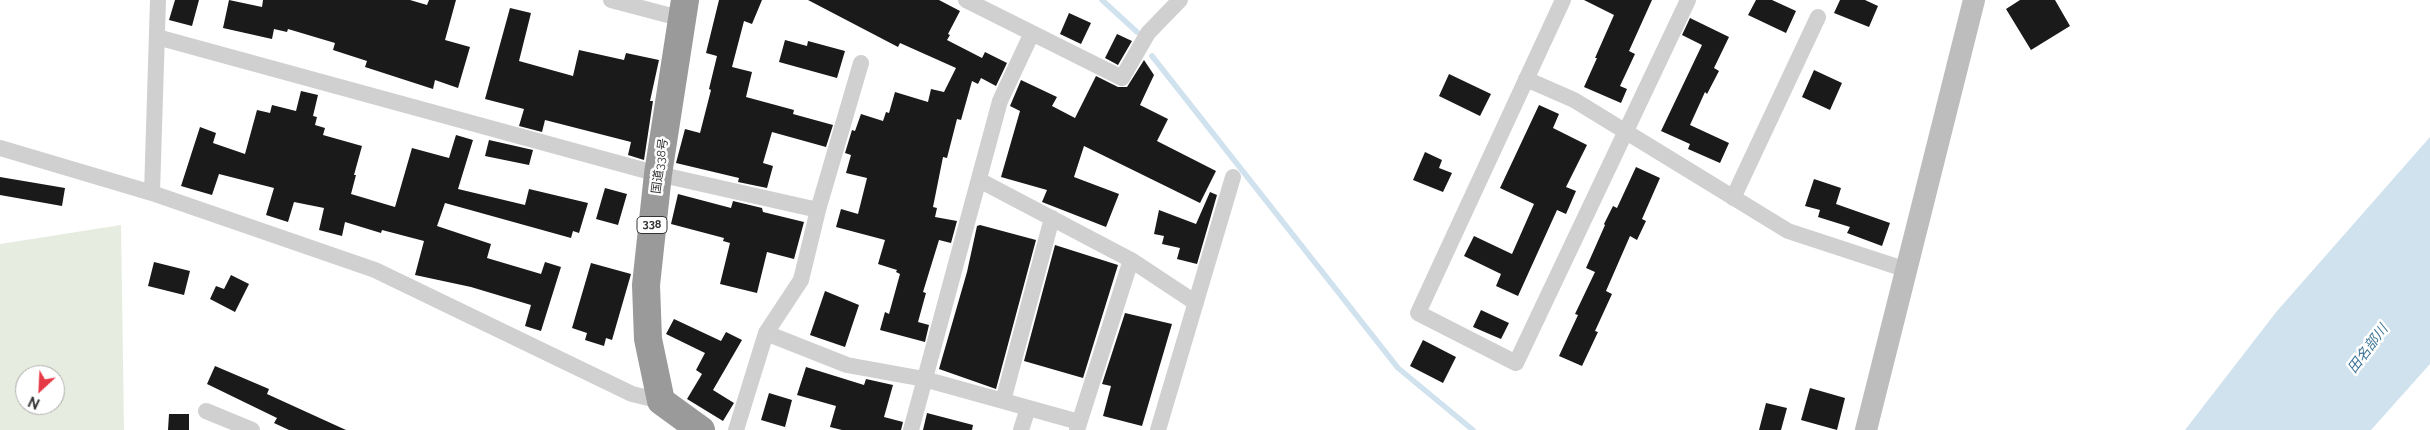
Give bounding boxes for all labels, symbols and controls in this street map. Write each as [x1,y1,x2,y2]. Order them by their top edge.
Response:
street label: 国道338号 [649,137,671,195]
road number: 338 [637,216,667,234]
water label: 田名部川 [2344,322,2392,376]
north arrow [15,365,65,415]
text: N [26,393,42,412]

